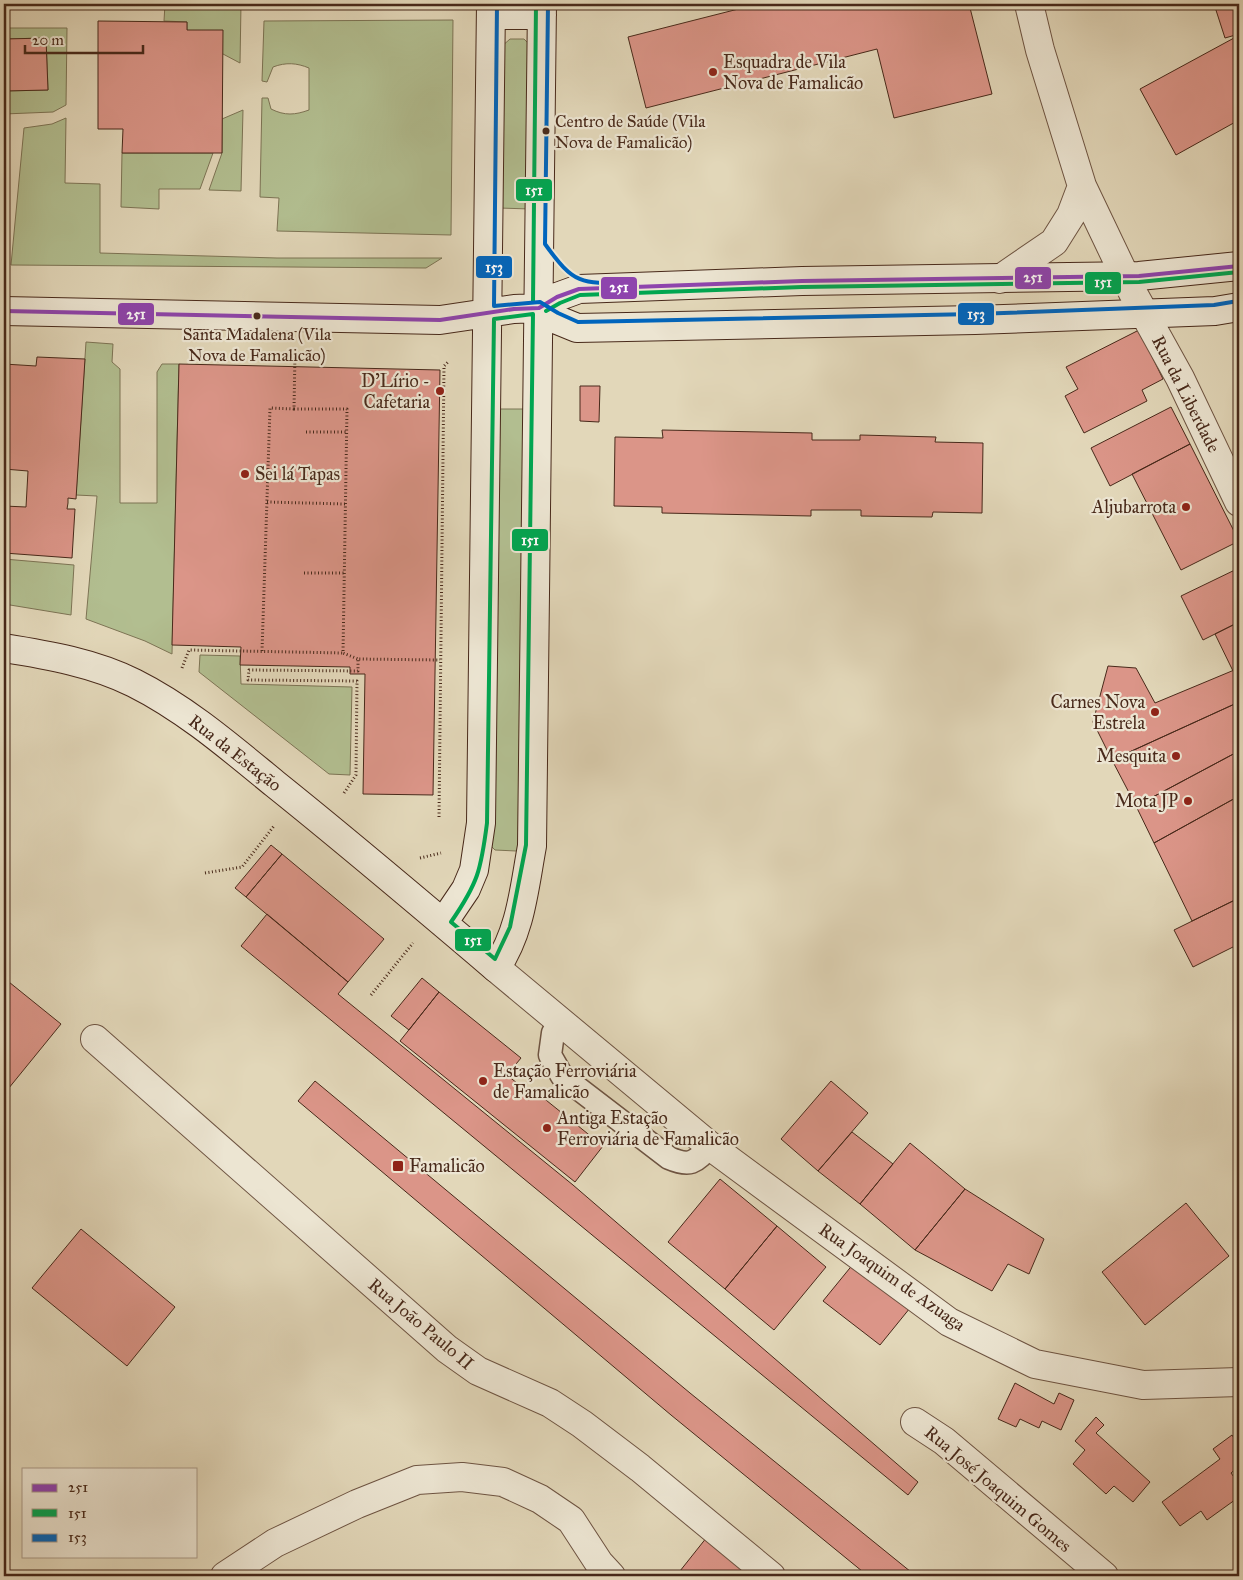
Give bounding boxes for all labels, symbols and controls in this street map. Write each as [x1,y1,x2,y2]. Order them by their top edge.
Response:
scale bar [25,22,142,54]
text: 20 m [32,31,64,49]
place label: Esquadra de Vila Nova de Famalicão [723,51,863,94]
marker: Esquadra de Vila Nova de Famalicão [707,66,719,78]
place label: Centro de Saúde (Vila Nova de Famalicão) [555,111,706,153]
marker: Centro de Saúde (Vila Nova de Famalicão) [541,126,551,136]
line badge: 151 [515,178,553,202]
text: 151 [525,182,543,199]
line badge: 153 [475,255,513,279]
text: 153 [485,259,503,277]
line badge: 251 [1014,266,1052,290]
text: 251 [1024,269,1043,286]
line badge: 151 [1084,271,1122,295]
text: 151 [1094,274,1112,291]
line badge: 251 [600,276,638,300]
text: 251 [610,279,629,296]
line badge: 251 [117,302,155,326]
line badge: 153 [957,302,995,326]
text: 251 [127,306,146,323]
text: 153 [967,306,985,324]
marker: Santa Madalena (Vila Nova de Famalicão) [252,311,262,321]
place label: Santa Madalena (Vila Nova de Famalicão) [183,324,332,366]
street label: Rua da Liberdade [1147,332,1225,456]
place label: D'Lírio - Cafetaria [361,370,430,413]
marker: D'Lírio - Cafetaria [434,385,446,397]
place label: Sei lá Tapas [255,463,340,485]
marker: Sei lá Tapas [239,468,251,480]
place label: Aljubarrota [1091,496,1176,518]
marker: Aljubarrota [1180,501,1192,513]
line badge: 151 [511,528,549,552]
text: 151 [521,532,539,549]
place label: Carnes Nova Estrela [1050,691,1145,734]
marker: Carnes Nova Estrela [1149,706,1161,718]
street label: Rua da Estação [184,710,286,796]
place label: Mesquita [1097,745,1166,768]
marker: Mesquita [1170,750,1182,762]
place label: Mota JP [1115,790,1178,813]
marker: Mota JP [1182,795,1194,807]
line badge: 151 [454,928,492,952]
text: 151 [464,932,482,949]
place label: Estação Ferroviária de Famalicão [493,1060,637,1103]
marker: Estação Ferroviária de Famalicão [477,1075,489,1087]
place label: Antiga Estação Ferroviária de Famalicão [556,1107,739,1150]
marker: Antiga Estação Ferroviária de Famalicão [541,1122,553,1134]
place label: Famalicão [409,1155,485,1177]
marker: Famalicão [391,1159,405,1173]
street label: Rua Joaquim de Azuaga [814,1218,970,1337]
street label: Rua João Paulo II [363,1274,478,1375]
street label: Rua José Joaquim Gomes [919,1421,1076,1558]
legend [22,1468,198,1558]
text: 251 [68,1478,88,1496]
text: 151 [68,1504,87,1522]
text: 153 [68,1528,87,1546]

